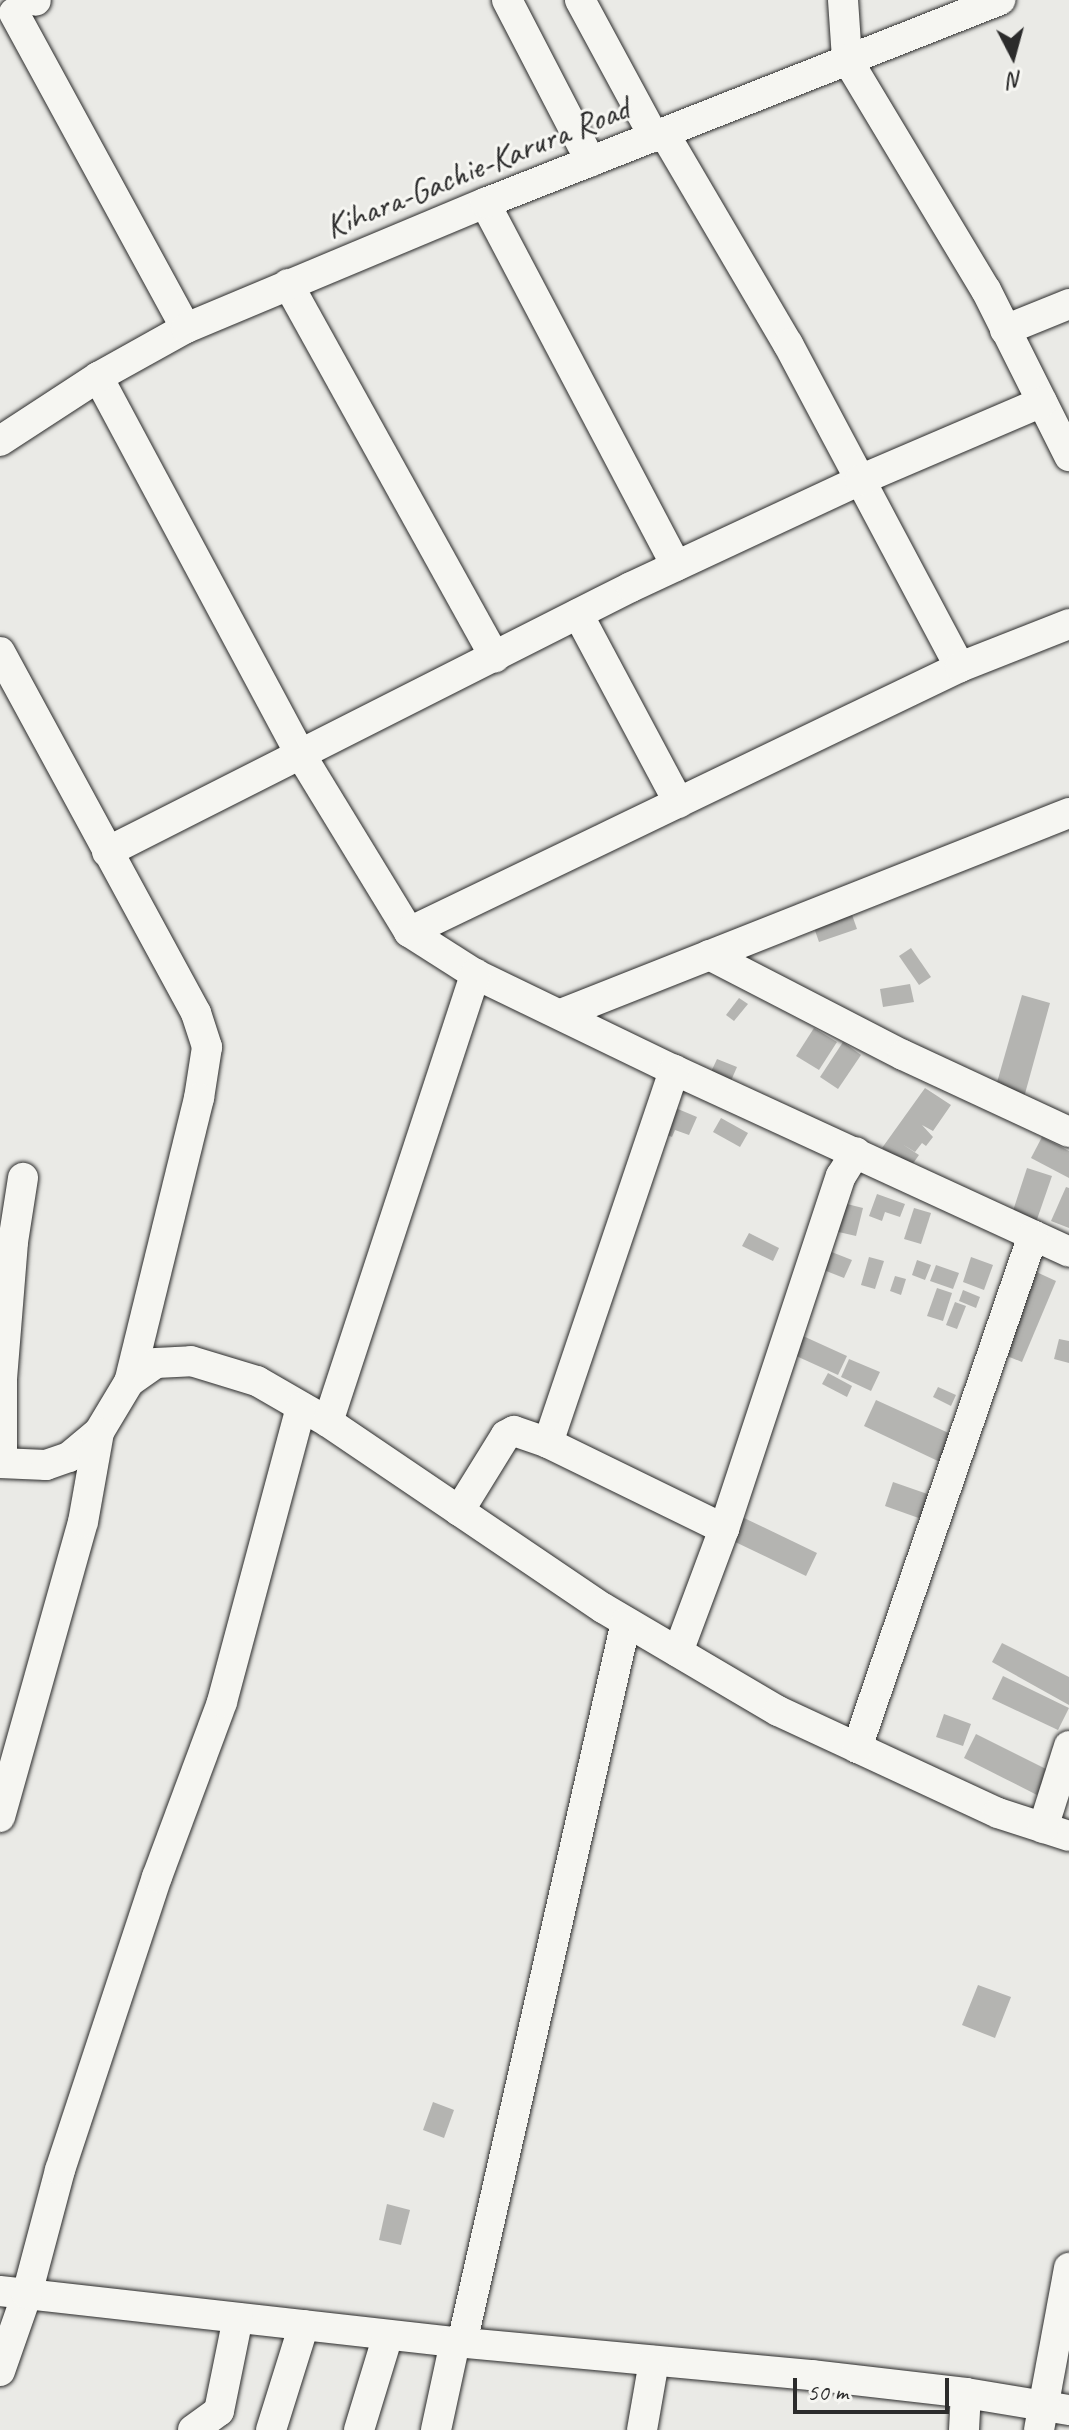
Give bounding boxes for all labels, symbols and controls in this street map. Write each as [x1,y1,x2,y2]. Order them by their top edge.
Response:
north arrow [973,16,1053,96]
text: N [1007,65,1024,95]
street label: Kihara-Gachie-Karura Road [319,87,635,247]
scale bar [797,2362,953,2412]
text: 50 m [807,2377,848,2407]

